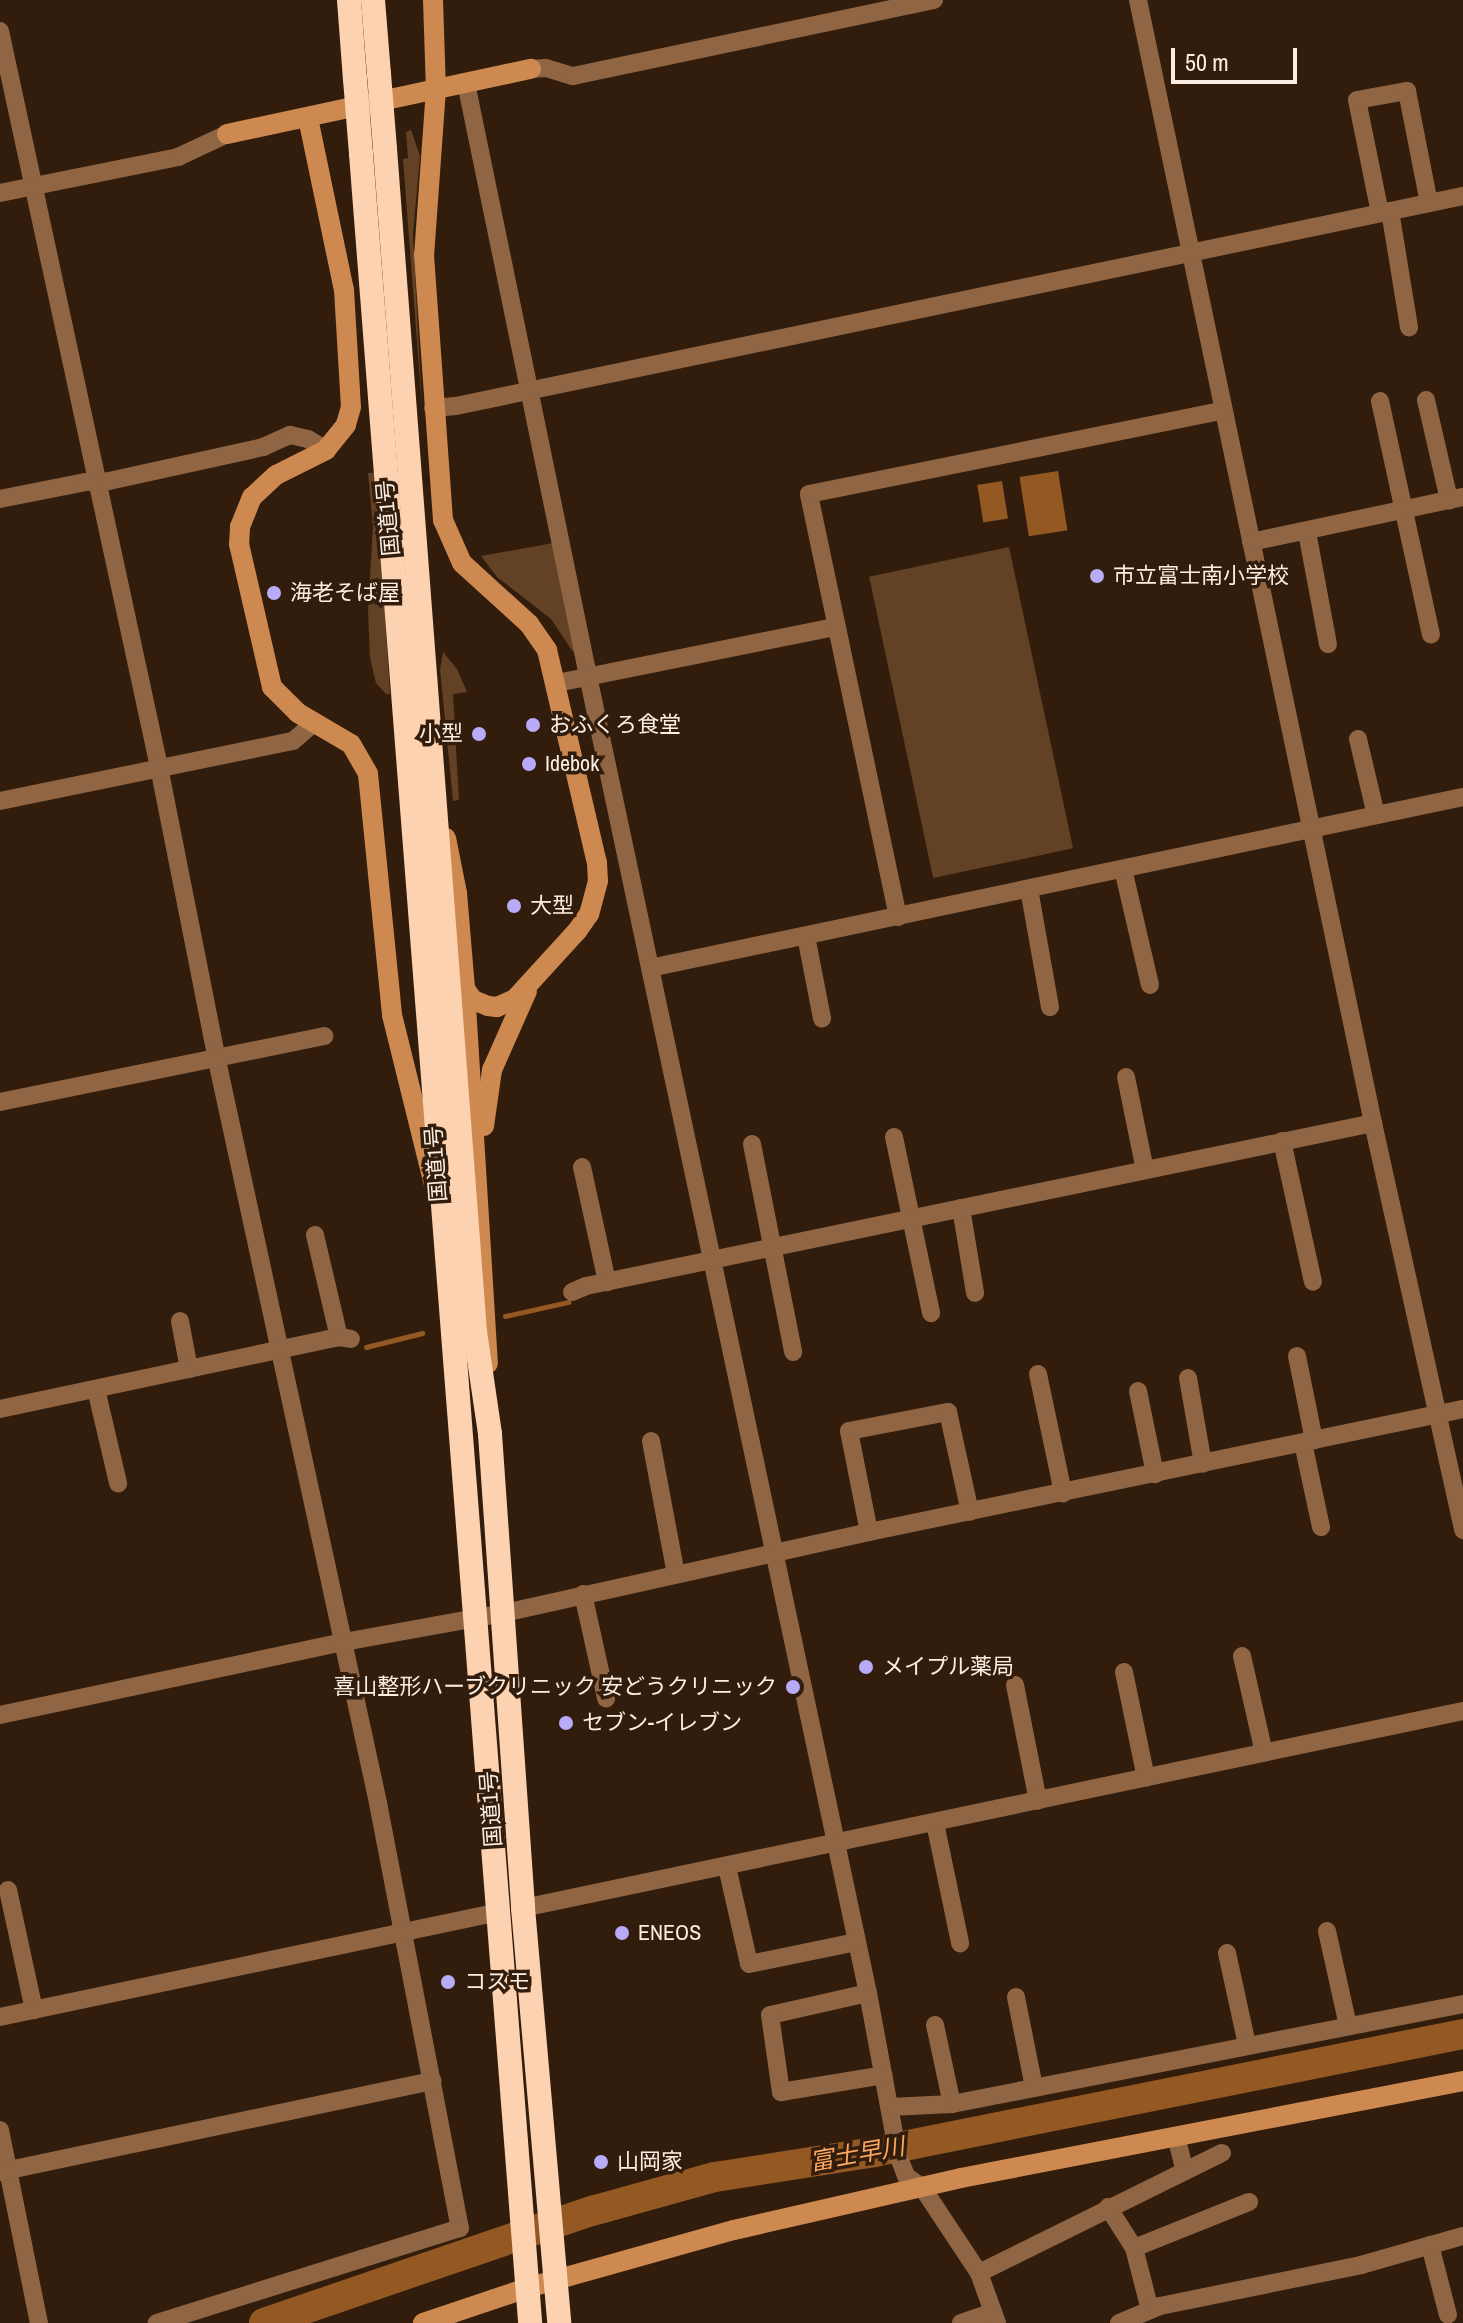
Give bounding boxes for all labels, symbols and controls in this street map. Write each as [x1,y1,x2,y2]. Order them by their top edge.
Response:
scale bar [1175,32,1301,82]
text: 50 m [1185,46,1229,78]
street label: 国道1号 [372,479,404,557]
place label: 市立富士南小学校 [1113,563,1289,589]
marker: 市立富士南小学校 [1088,567,1106,585]
place label: 海老そば屋 [290,580,400,606]
marker: 海老そば屋 [265,584,283,602]
place label: おふくろ食堂 [549,712,681,738]
marker: おふくろ食堂 [524,716,542,734]
place label: 小型 [419,721,463,747]
marker: 小型 [470,725,488,743]
place label: Idebok [545,751,599,777]
marker: Idebok [520,755,538,773]
place label: 大型 [530,893,574,919]
marker: 大型 [505,897,523,915]
street label: 国道1号 [420,1125,452,1203]
place label: メイプル薬局 [882,1654,1014,1680]
marker: メイプル薬局 [857,1658,875,1676]
place label: 喜山整形ハーブクリニック 安どうクリニック [332,1674,777,1700]
marker: 喜山整形ハーブクリニック 安どうクリニック [784,1678,802,1696]
place label: セブン-イレブン [582,1710,742,1736]
marker: セブン-イレブン [557,1714,575,1732]
street label: 国道1号 [475,1770,507,1848]
place label: ENEOS [638,1920,701,1946]
marker: ENEOS [613,1924,631,1942]
place label: コスモ [464,1969,530,1995]
marker: コスモ [439,1973,457,1991]
water label: 富士早川 [807,2131,907,2177]
place label: 山岡家 [617,2149,683,2175]
marker: 山岡家 [592,2153,610,2171]

